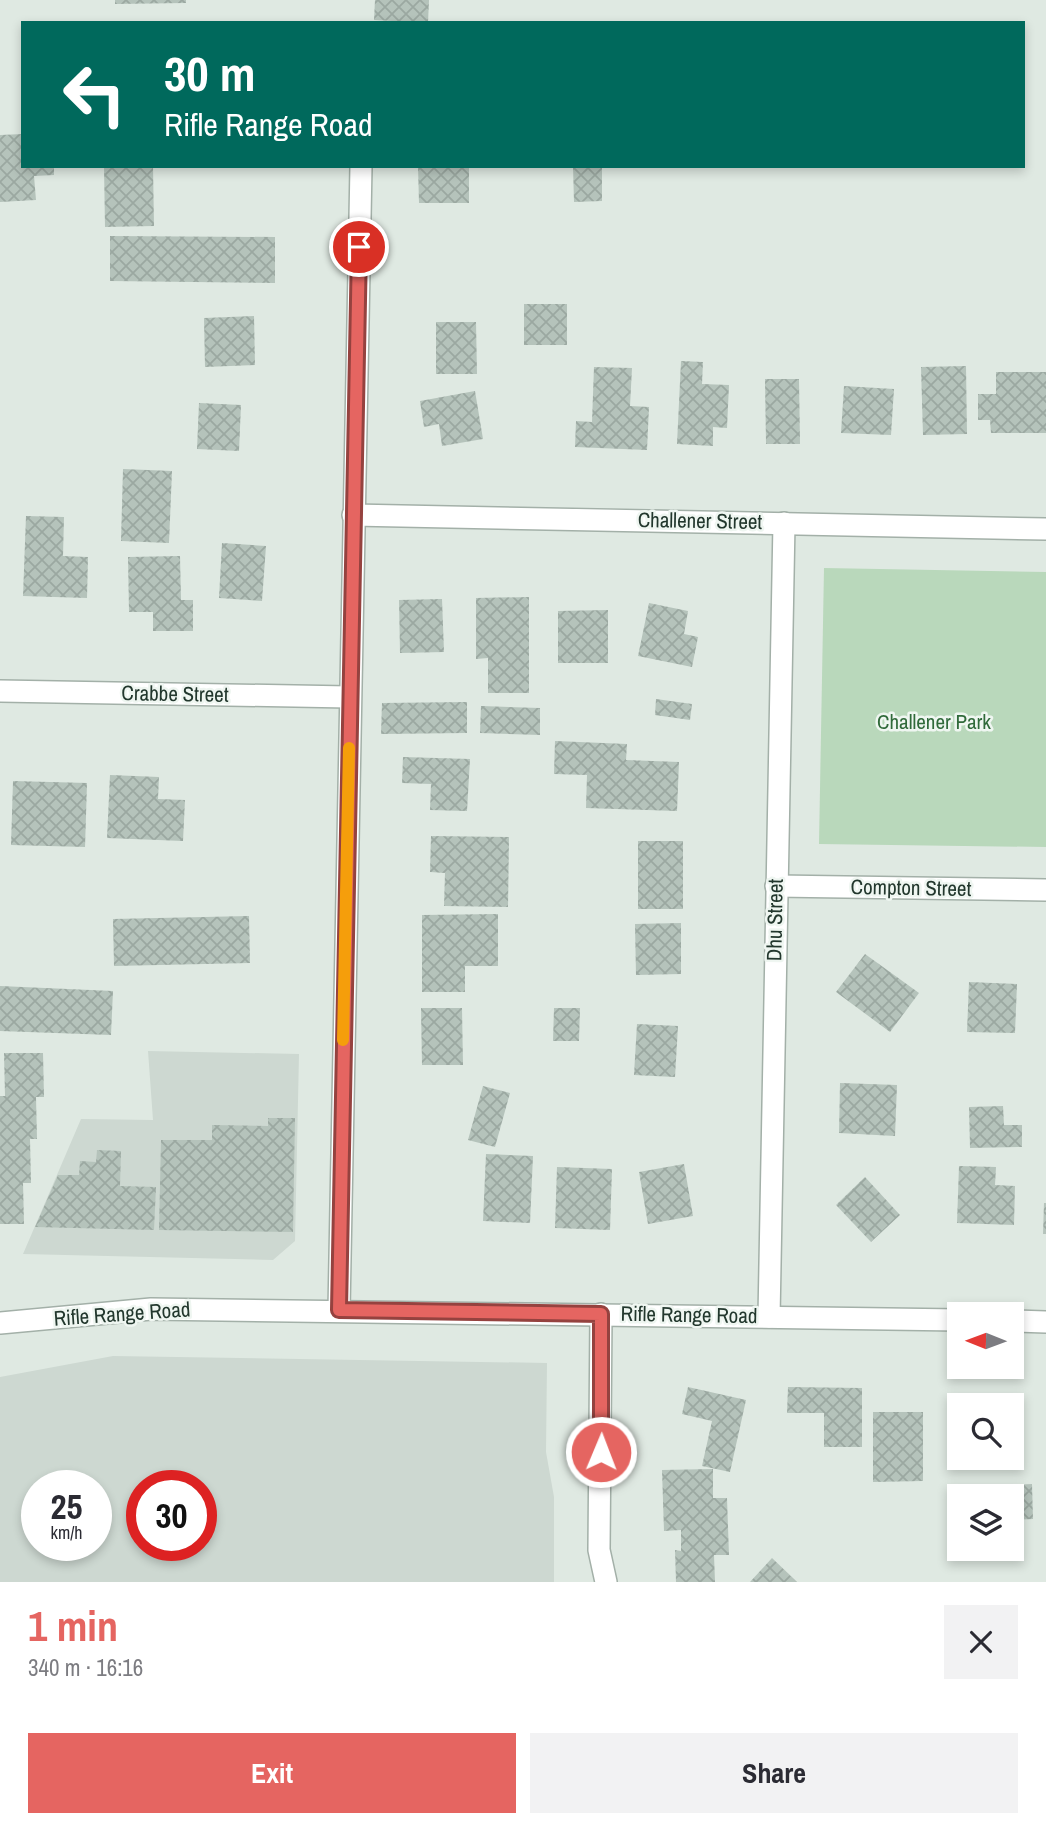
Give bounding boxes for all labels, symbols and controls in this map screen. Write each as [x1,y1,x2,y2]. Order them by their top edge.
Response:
text: 30 m [164,40,256,106]
icon: left [49,49,140,140]
text: Rifle Range Road [164,103,373,146]
pin [329,217,389,277]
icon: arrive [340,228,378,266]
street label: Challener Street [638,505,763,536]
street label: Crabbe Street [121,678,229,709]
park label: Challener Park [877,707,991,736]
street label: Compton Street [850,872,972,903]
street label: Dhu Street [759,878,790,961]
street label: Rifle Range Road [53,1294,191,1333]
street label: Rifle Range Road [620,1299,758,1330]
north arrow [947,1302,1024,1379]
map controls [947,1302,1024,1561]
button: search [947,1393,1024,1470]
position arrow [564,1415,638,1489]
speed limit sign: 30 [126,1470,217,1561]
text: 25 [51,1483,82,1530]
button: layers [947,1484,1024,1561]
text: km/h [51,1520,83,1545]
text: 1 min [28,1598,118,1654]
button: close [944,1605,1018,1679]
text: 340 m · 16:16 [28,1652,143,1683]
button: Exit [28,1733,516,1813]
button: Share [530,1733,1018,1813]

